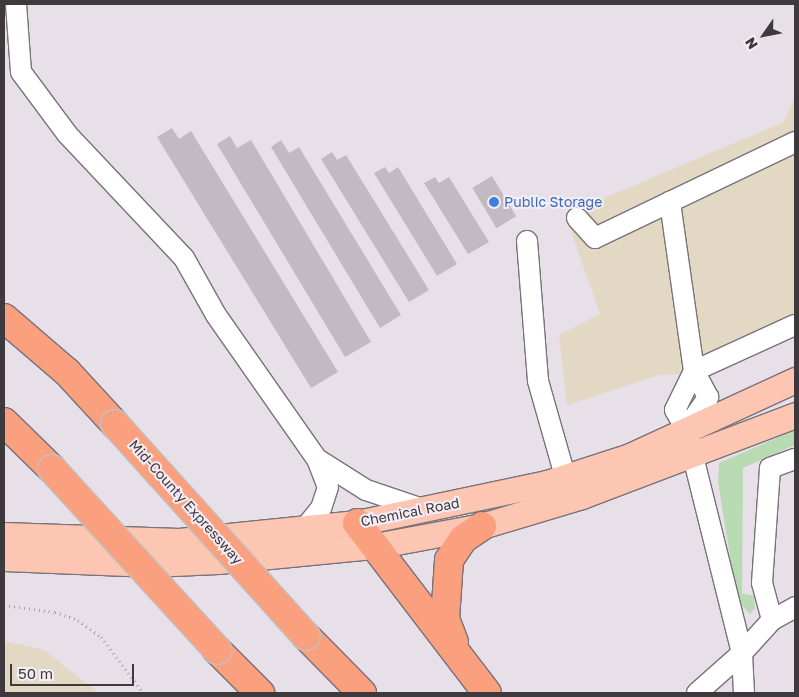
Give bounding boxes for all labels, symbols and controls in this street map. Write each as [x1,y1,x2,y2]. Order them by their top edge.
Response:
north arrow [739,10,789,60]
text: N [741,34,761,53]
place label: Public Storage [504,194,602,210]
marker: Public Storage [488,196,500,208]
street label: Mid-County Expressway [126,436,246,568]
street label: Chemical Road [359,494,461,530]
scale bar [12,654,136,686]
text: 50 m [18,664,53,682]

